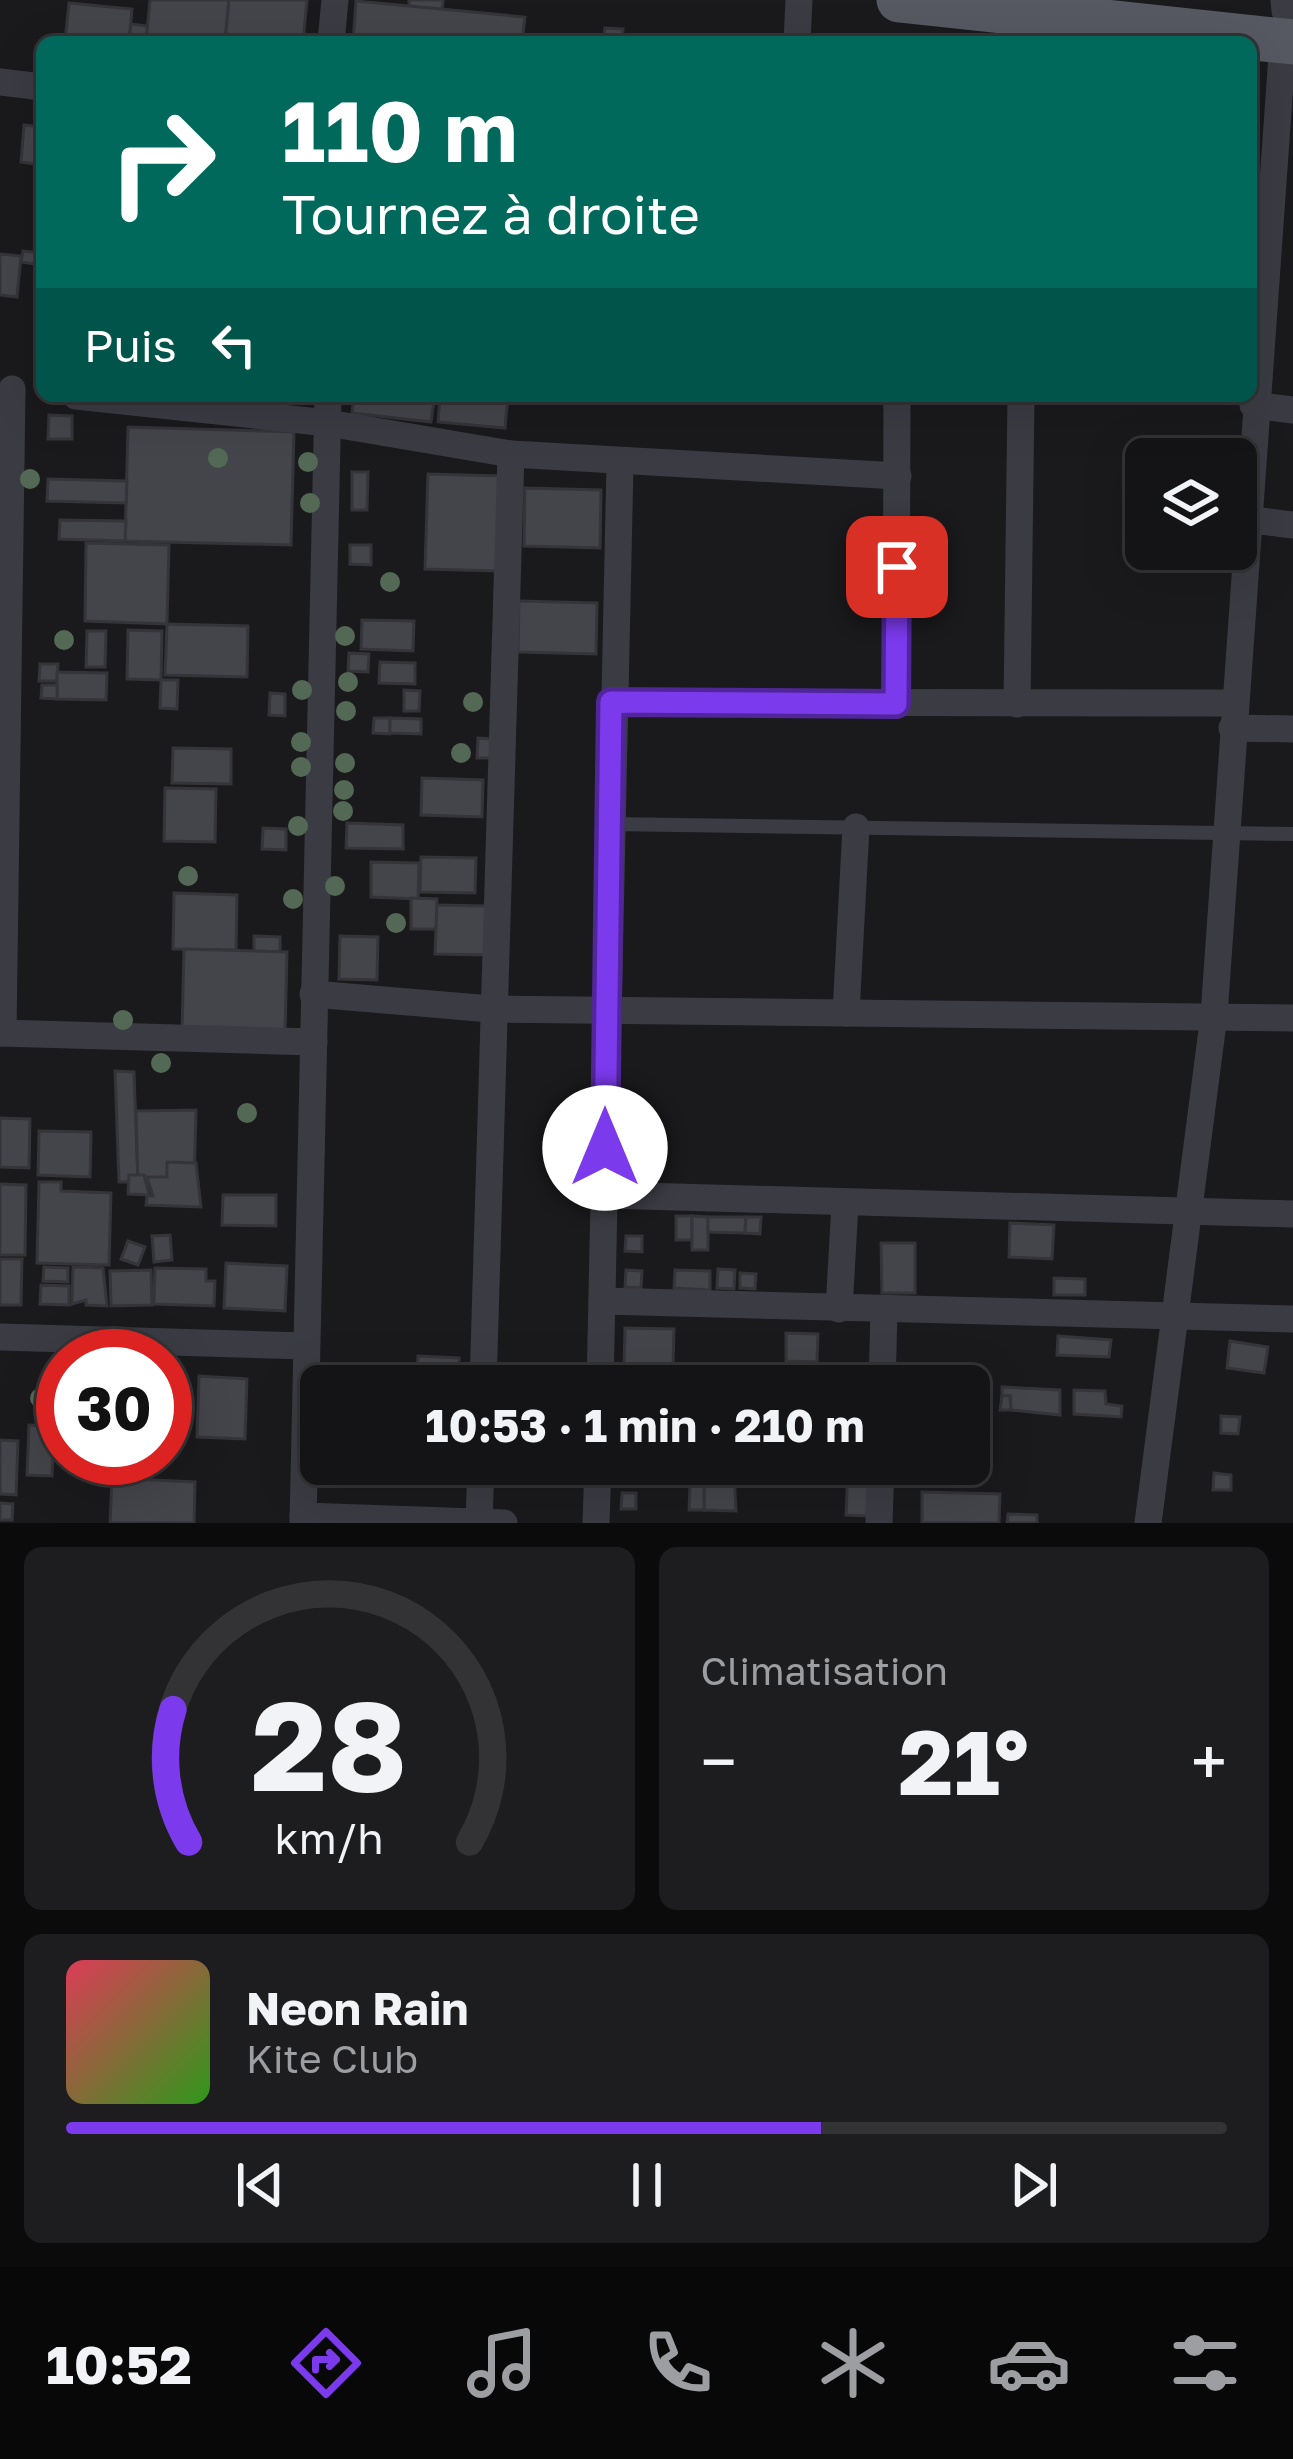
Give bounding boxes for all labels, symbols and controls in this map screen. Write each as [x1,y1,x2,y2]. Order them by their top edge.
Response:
text: 110 m [282,80,518,180]
icon: right [84,84,240,240]
text: Tournez à droite [282,181,700,246]
icon: left [201,312,267,378]
text: Puis [84,318,177,372]
map controls [1125,438,1257,570]
button: layers [1125,438,1257,570]
pin [846,516,948,618]
icon: arrive [864,534,930,600]
position arrow [542,1085,668,1211]
speed limit sign: 30 [36,1329,192,1485]
text: 10:53 · 1 min · 210 m [425,1398,865,1452]
text: Climatisation [701,1647,948,1694]
text: 28 [251,1669,407,1818]
text: 21° [899,1707,1029,1815]
text: − [701,1721,737,1801]
text: + [1191,1721,1227,1801]
text: km/h [275,1811,384,1862]
text: Neon Rain [246,1981,469,2035]
text: Kite Club [246,2035,418,2082]
icon: previous [227,2152,293,2218]
icon: pause [614,2152,680,2218]
icon: next [1001,2152,1067,2218]
icon: directions [284,2321,368,2405]
icon: music [460,2321,544,2405]
icon: phone [636,2321,720,2405]
icon: climate [811,2321,895,2405]
icon: car [987,2321,1071,2405]
icon: filters [1163,2321,1247,2405]
text: 10:52 [46,2331,192,2396]

